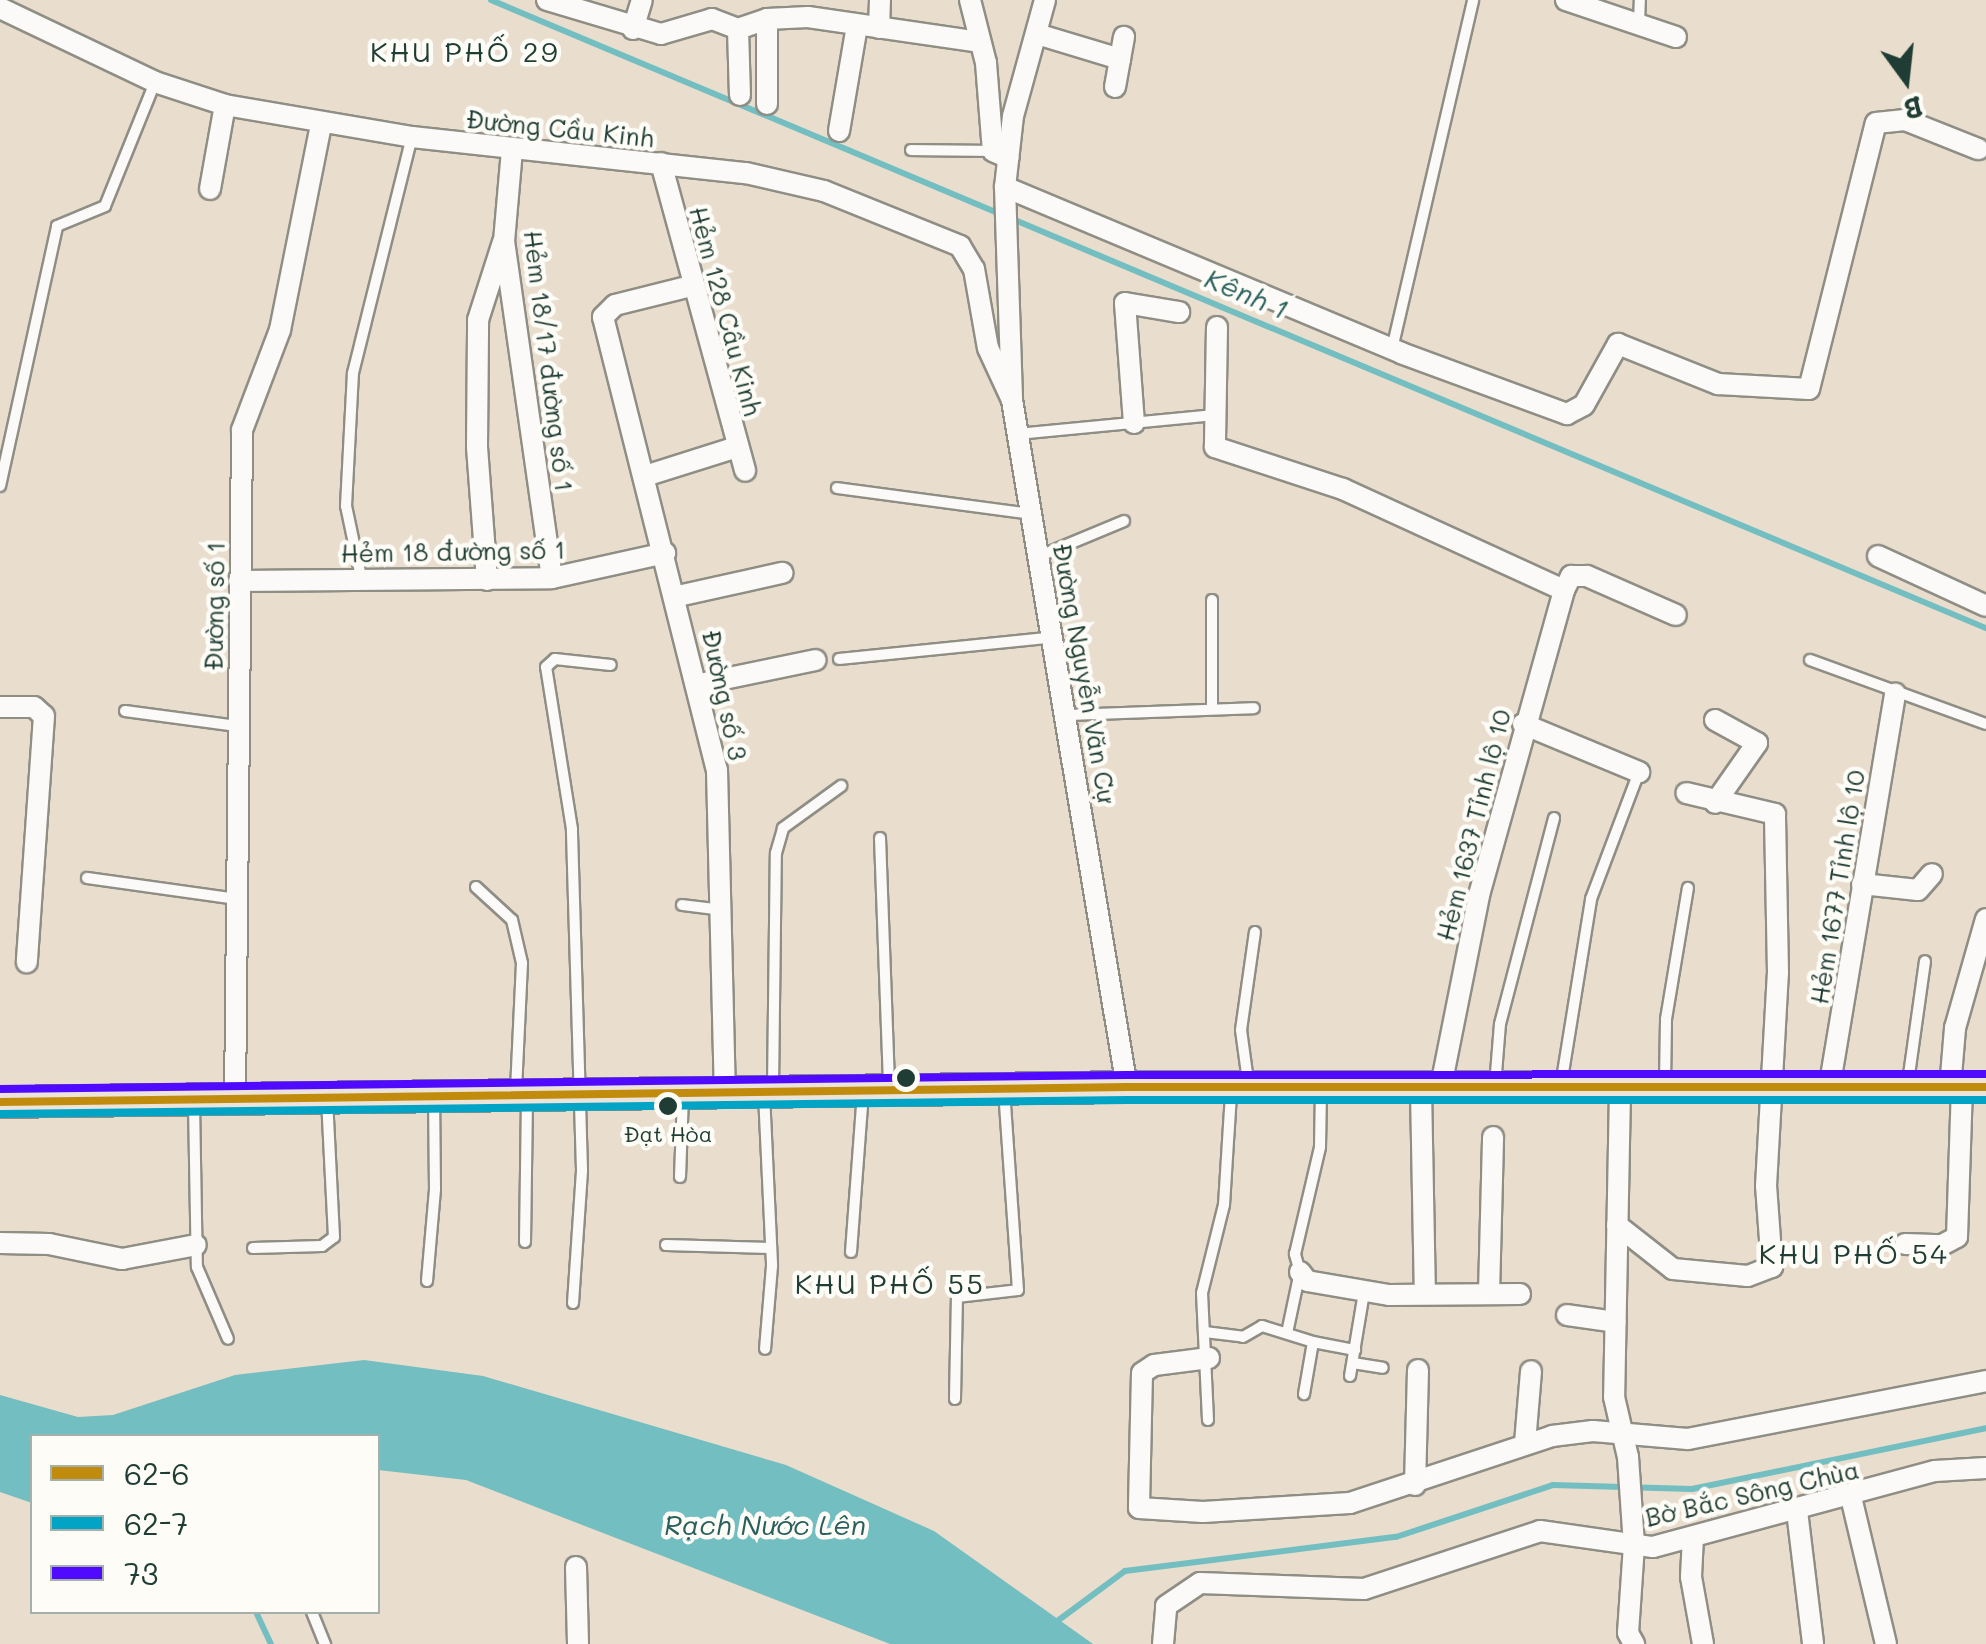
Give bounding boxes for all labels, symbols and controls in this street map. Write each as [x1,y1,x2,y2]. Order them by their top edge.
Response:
north arrow [1856,30,1956,130]
district label: KHU PHỐ 29 [370,34,560,68]
text: B [1900,89,1928,129]
street label: Đường Cầu Kinh [465,103,655,153]
street label: Hẻm 128 Cầu Kinh [684,203,768,419]
street label: Hẻm 18/17 đường số 1 [518,229,580,493]
water label: Kênh 1 [1200,261,1294,325]
street label: Hẻm 18 đường số 1 [340,534,566,568]
street label: Đường số 1 [198,541,230,671]
street label: Đường Nguyễn Văn Cự [1047,541,1123,805]
street label: Đường số 3 [697,627,753,763]
street label: Hẻm 1637 Tỉnh lộ 10 [1430,706,1516,944]
street label: Hẻm 1677 Tỉnh lộ 10 [1804,768,1870,1006]
unlabelled marker [896,1068,916,1088]
marker: Đạt Hòa [658,1096,678,1116]
place label: Đạt Hòa [624,1121,712,1147]
district label: KHU PHỐ 54 [1759,1236,1949,1270]
district label: KHU PHỐ 55 [795,1266,985,1300]
legend [30,1434,380,1614]
text: 62-6 [124,1453,190,1493]
street label: Bờ Bắc Sông Chùa [1642,1454,1862,1532]
text: 62-7 [124,1503,188,1543]
water label: Rạch Nước Lên [664,1507,866,1541]
text: 73 [124,1553,158,1593]

